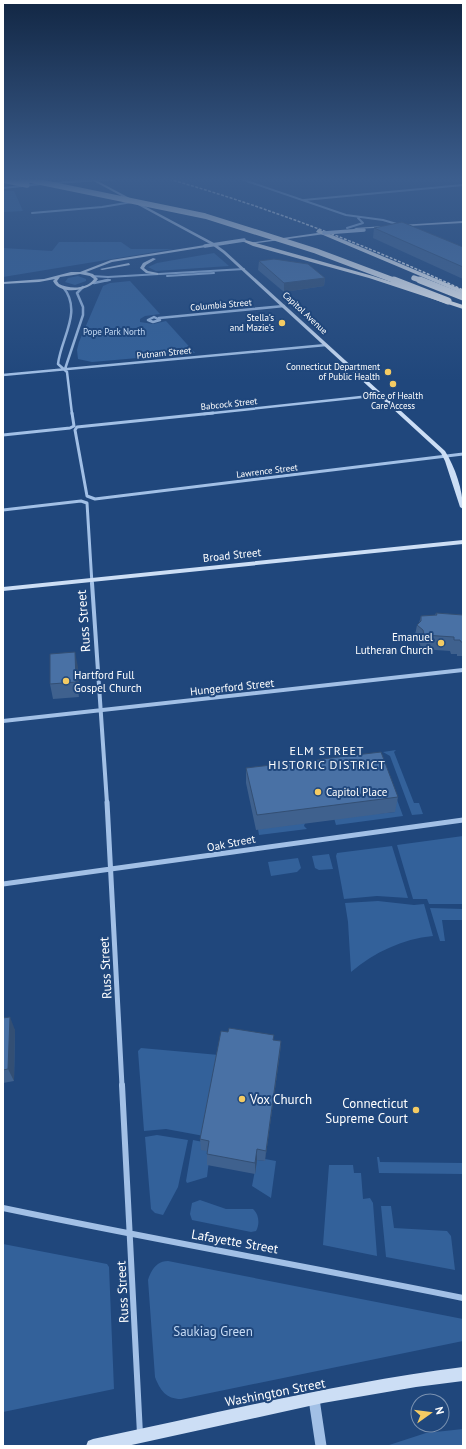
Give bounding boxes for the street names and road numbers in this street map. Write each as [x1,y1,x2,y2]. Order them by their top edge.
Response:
street label: Capitol Avenue [281,289,330,337]
street label: Columbia Street [190,296,252,313]
street label: Putnam Street [136,344,192,361]
street label: Babcock Street [200,395,258,412]
street label: Lawrence Street [236,461,298,480]
street label: Broad Street [202,545,262,565]
street label: Russ Street [73,589,94,653]
street label: Hungerford Street [189,676,275,698]
street label: Oak Street [206,831,257,855]
street label: Russ Street [95,936,116,999]
street label: Lafayette Street [190,1225,280,1258]
street label: Russ Street [112,1260,133,1323]
street label: Washington Street [223,1374,327,1411]

